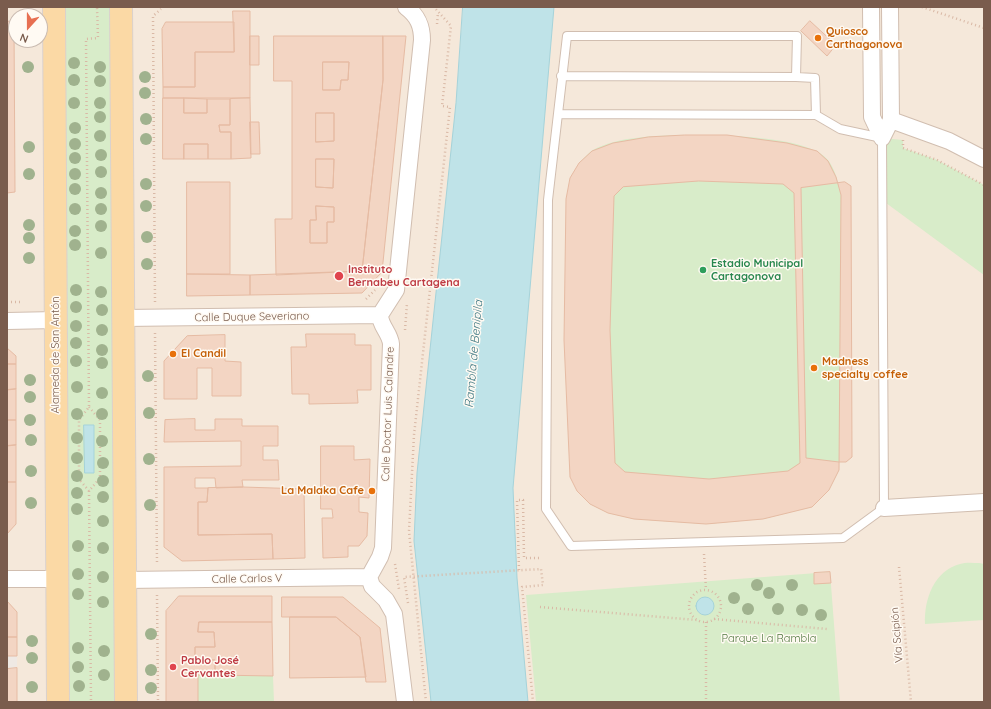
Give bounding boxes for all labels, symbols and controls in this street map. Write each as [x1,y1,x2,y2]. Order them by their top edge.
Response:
north arrow [8,8,48,48]
place label: Quiosco Carthagonova [826,25,903,51]
text: N [18,30,30,46]
marker: Quiosco Carthagonova [813,33,823,43]
place label: Estadio Municipal Cartagonova [711,257,803,283]
place label: Instituto Bernabeu Cartagena [348,263,460,289]
marker: Estadio Municipal Cartagonova [698,265,708,275]
marker: Instituto Bernabeu Cartagena [333,270,345,282]
street label: Alameda de San Antón [49,296,63,414]
water label: Rambla de Benipila [462,299,486,409]
street label: Calle Duque Severiano [194,309,310,325]
street label: Calle Doctor Luis Calandre [379,346,397,482]
place label: El Candil [181,347,226,361]
marker: El Candil [168,349,178,359]
place label: Madness specialty coffee [822,355,908,381]
marker: Madness specialty coffee [809,363,819,373]
place label: La Malaka Cafe [281,484,364,498]
marker: La Malaka Cafe [367,486,377,496]
street label: Calle Carlos V [212,572,282,586]
street label: Vía Scipión [888,607,906,663]
park label: Parque La Rambla [722,632,816,646]
place label: Pablo José Cervantes [181,654,239,680]
marker: Pablo José Cervantes [168,662,178,672]

